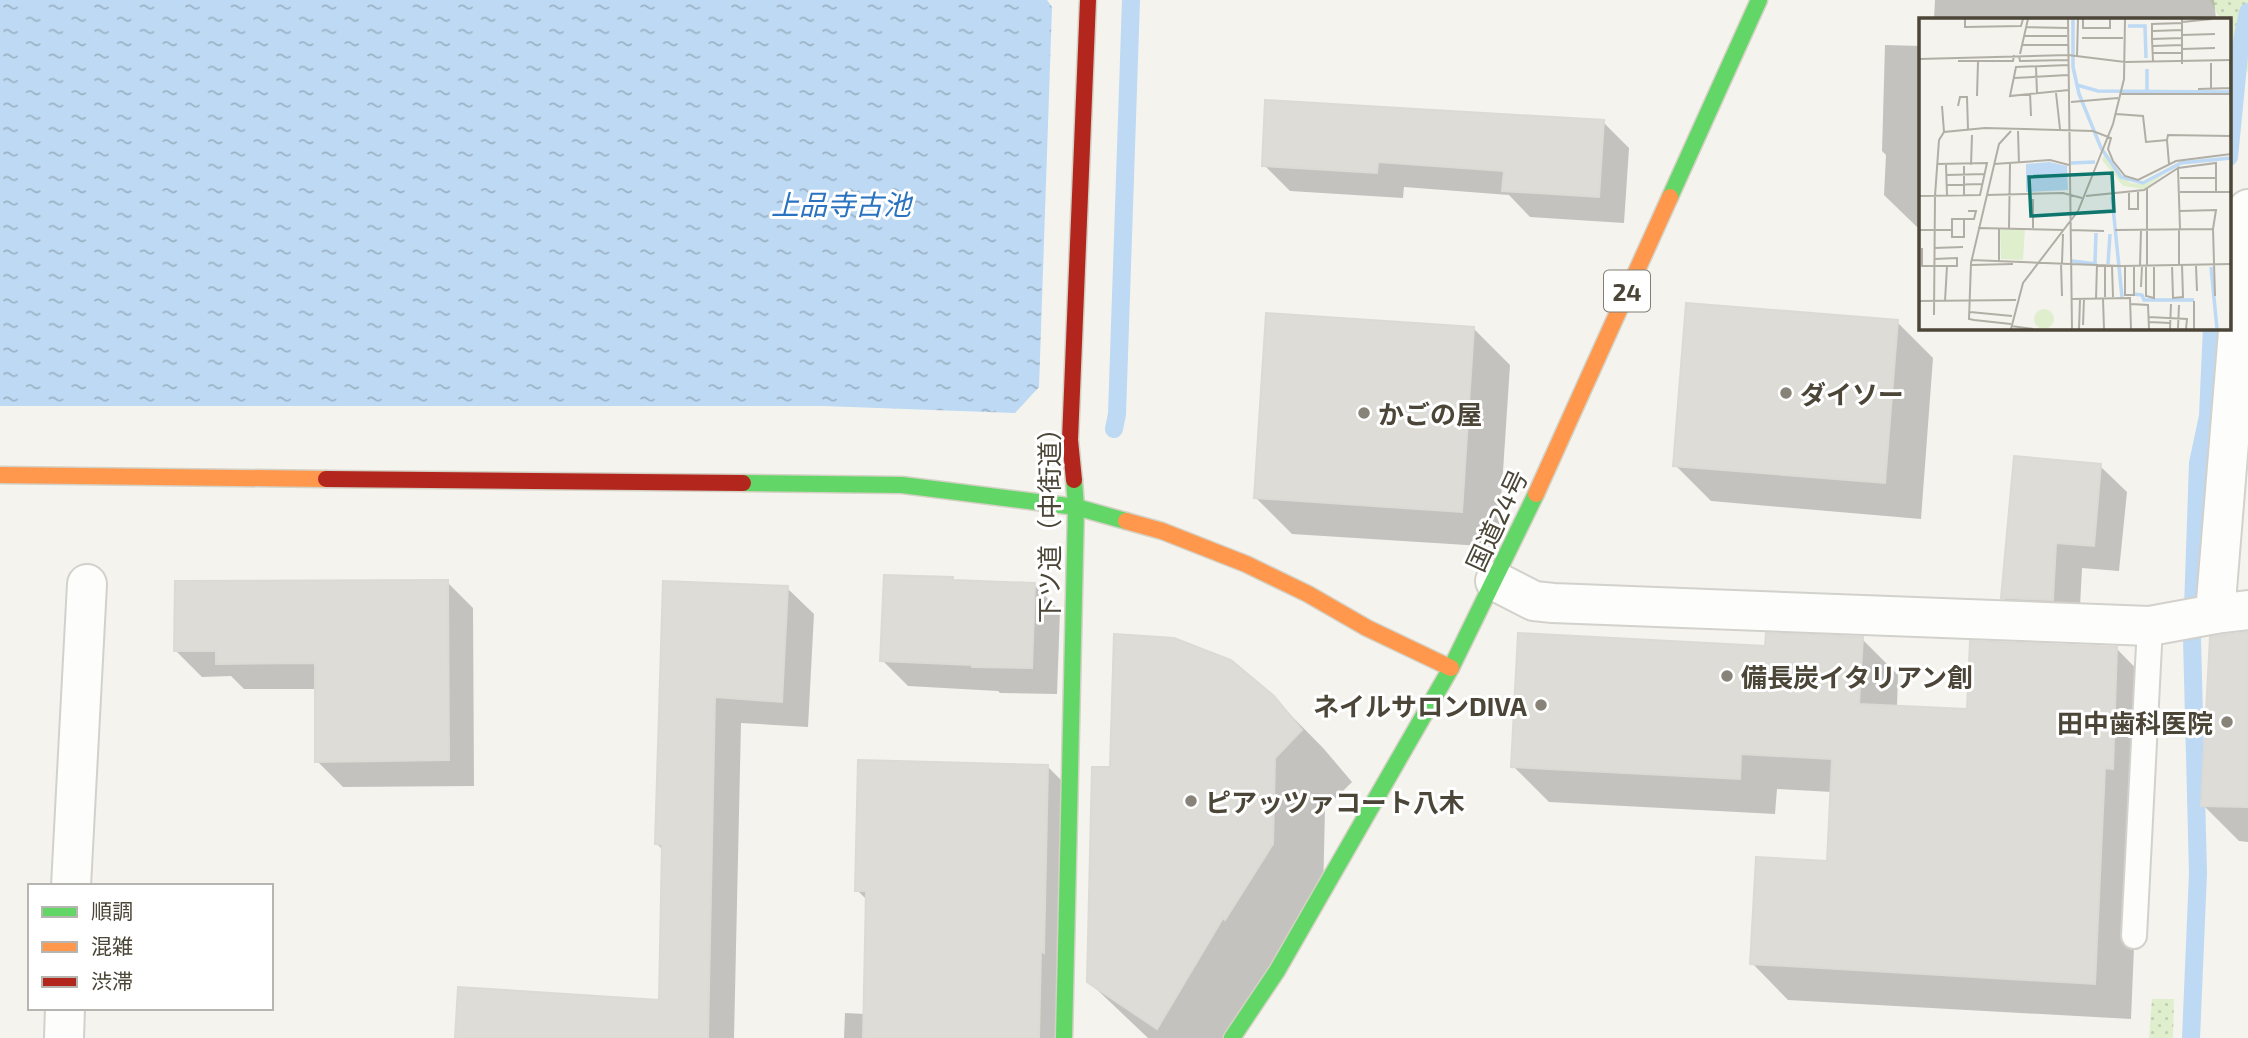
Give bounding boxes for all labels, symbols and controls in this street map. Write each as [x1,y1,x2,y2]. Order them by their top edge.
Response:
inset map [1919,18,2230,329]
water label: 上品寺古池 [771,187,914,221]
road number: 24 [1604,270,1650,312]
place label: ダイソー [1800,378,1904,409]
marker: ダイソー [1778,385,1794,401]
place label: かごの屋 [1378,398,1482,429]
marker: かごの屋 [1356,405,1372,421]
street label: 下ツ道（中街道） [1033,415,1064,623]
street label: 国道24号 [1459,464,1533,576]
place label: 備長炭イタリアン創 [1741,661,1973,692]
marker: 備長炭イタリアン創 [1719,668,1735,684]
place label: ネイルサロンDIVA [1313,690,1527,721]
marker: ネイルサロンDIVA [1533,697,1549,713]
place label: 田中歯科医院 [2057,707,2213,738]
marker: 田中歯科医院 [2219,714,2235,730]
place label: ピアッツァコート八木 [1205,786,1465,817]
marker: ピアッツァコート八木 [1183,793,1199,809]
legend [28,884,273,1010]
text: 順調 [91,898,133,923]
text: 混雑 [91,933,133,958]
text: 渋滞 [91,968,133,993]

